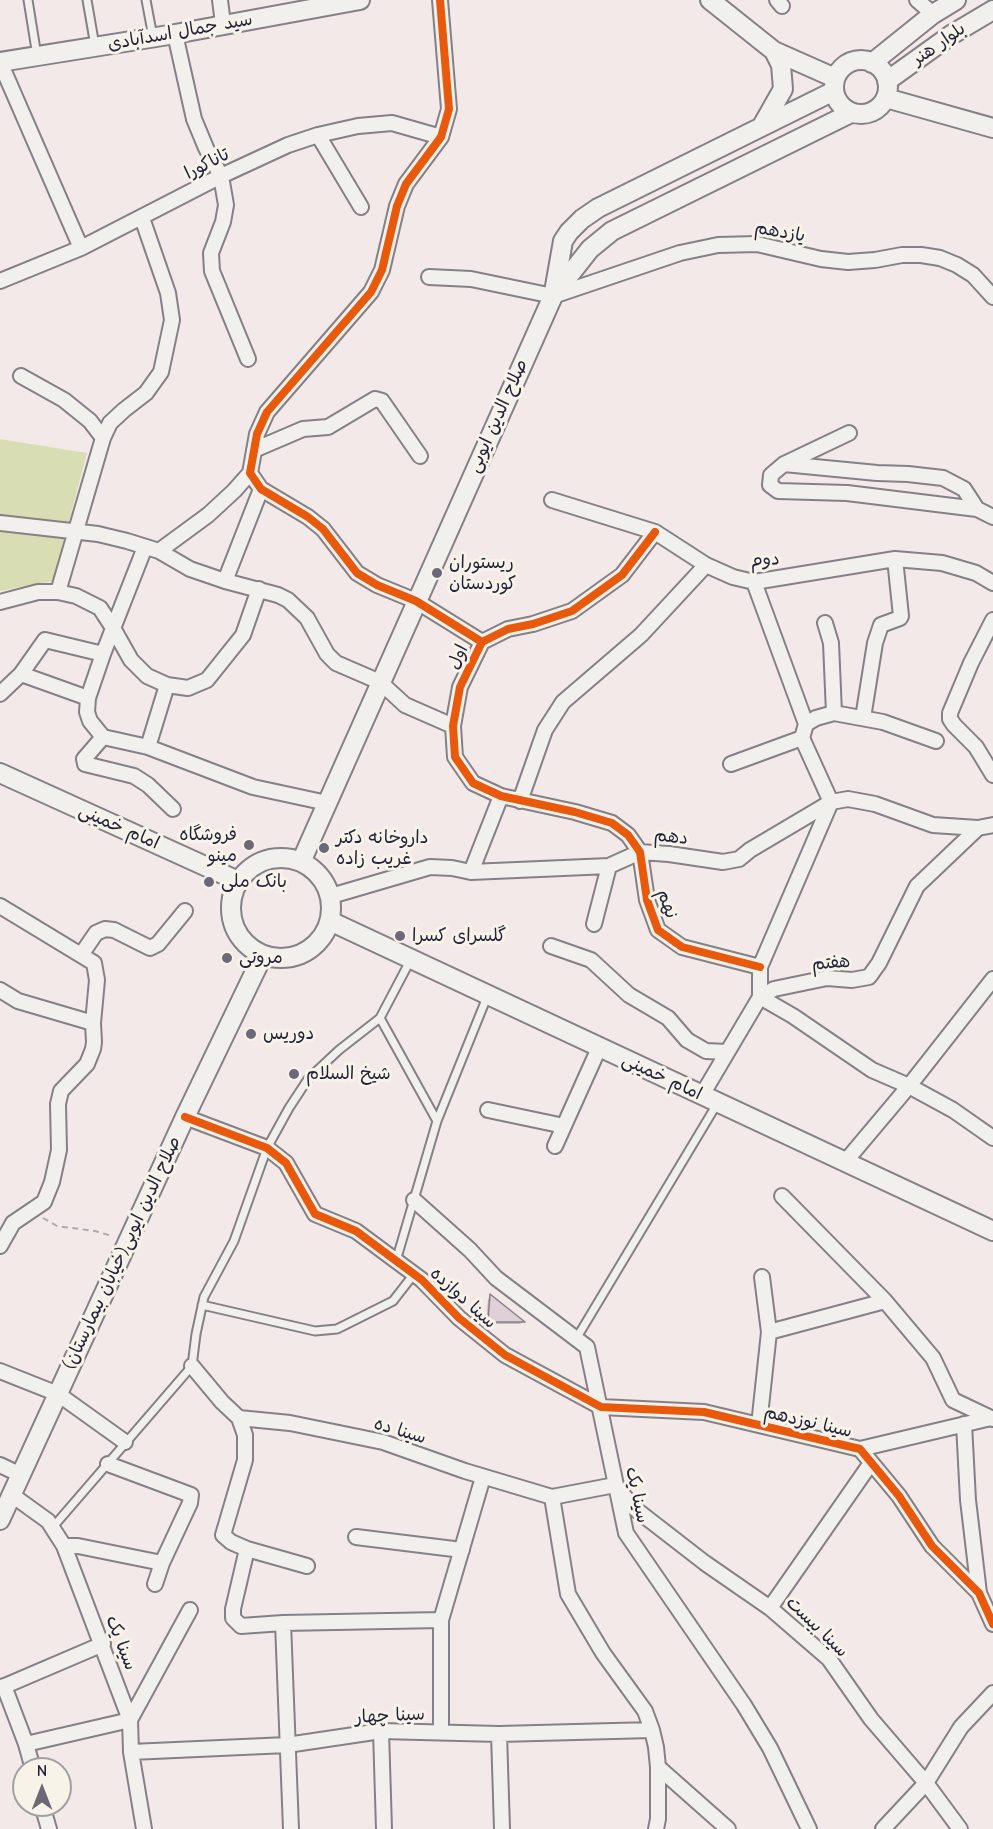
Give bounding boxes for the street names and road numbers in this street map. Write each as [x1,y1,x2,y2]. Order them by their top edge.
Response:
street label: سید جمال اسدآبادی [106,9,254,55]
street label: بلوار هنر [908,18,970,70]
street label: تاناکورا [181,144,233,184]
street label: یازدهم [753,217,807,247]
street label: صلاح الدین ایوبی [463,356,533,476]
street label: دوم [750,548,780,572]
street label: اول [443,641,473,673]
street label: امام خمینی [75,800,163,854]
street label: دهم [653,824,689,850]
street label: نهم [652,887,682,921]
street label: هفتم [811,951,851,975]
street label: امام خمینی [619,1049,705,1105]
street label: صلاح الدین ایوبی(خیابان بیمارستان) [58,1133,186,1373]
street label: سینا دوازده [425,1263,501,1333]
street label: سینا نوزدهم [762,1401,854,1443]
street label: سینا ده [371,1413,429,1449]
street label: سینا یک [621,1465,653,1525]
street label: سینا بیست [781,1592,853,1662]
street label: سینا یک [101,1613,141,1673]
street label: سینا چهار [354,1703,426,1729]

